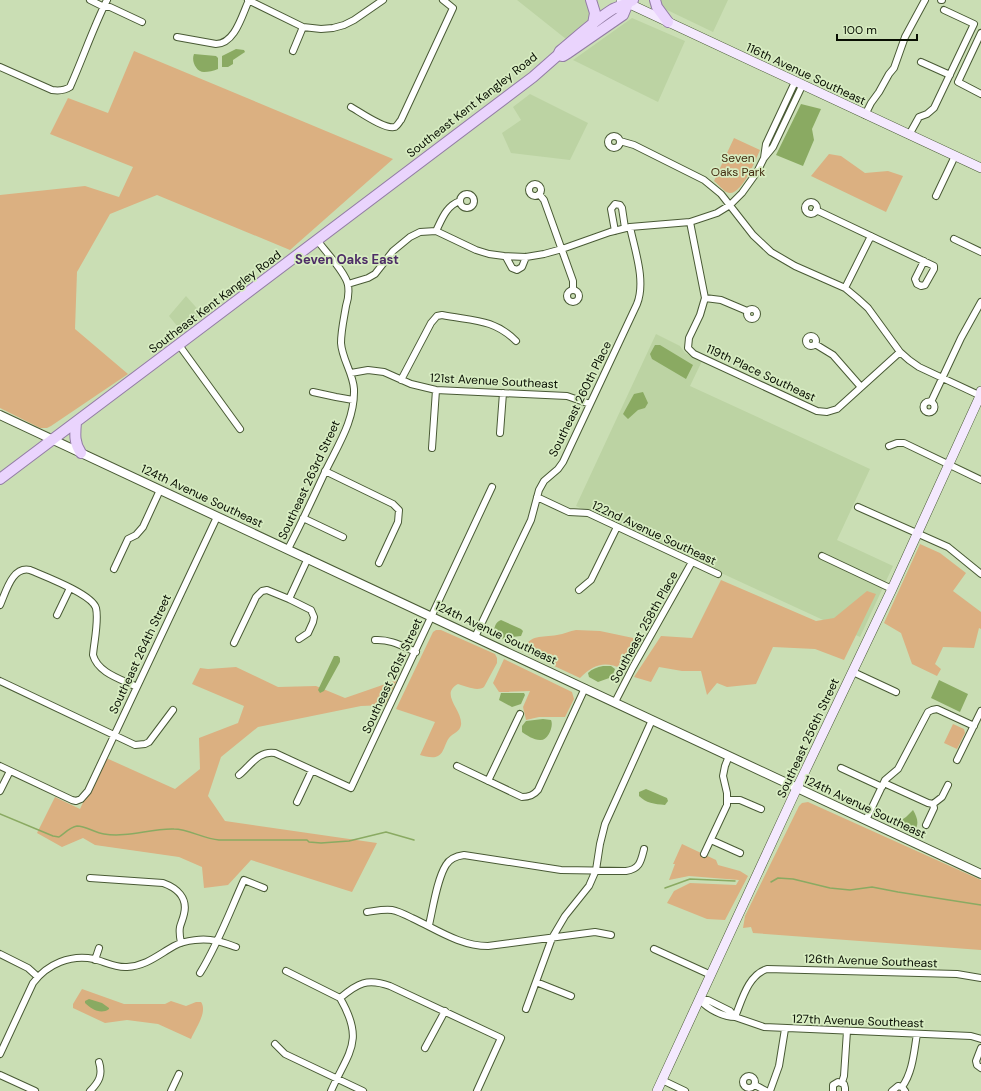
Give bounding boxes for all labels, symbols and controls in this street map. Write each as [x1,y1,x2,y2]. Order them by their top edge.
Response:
scale bar [837,16,917,42]
text: 100 m [843,22,877,38]
street label: 116th Avenue Southeast [744,39,869,109]
street label: Southeast Kent Kangley Road [403,49,541,161]
park label: Seven Oaks Park [711,150,765,180]
street label: Southeast Kent Kangley Road [146,247,284,357]
district label: Seven Oaks East [295,251,399,268]
street label: Southeast 260th Place [545,338,615,460]
street label: 119th Place Southeast [704,341,819,406]
street label: 121st Avenue Southeast [429,370,559,392]
street label: Southeast 263rd Street [274,417,344,542]
street label: 124th Avenue Southeast [138,461,266,531]
street label: 122nd Avenue Southeast [589,497,719,569]
street label: Southeast 258th Place [607,568,682,686]
street label: Southeast 264th Street [105,591,175,716]
street label: 124th Avenue Southeast [432,598,560,668]
street label: Southeast 261st Street [358,616,426,736]
street label: Southeast 256th Street [773,675,843,800]
street label: 124th Avenue Southeast [801,772,929,842]
street label: 126th Avenue Southeast [804,951,938,971]
street label: 127th Avenue Southeast [792,1011,925,1031]

